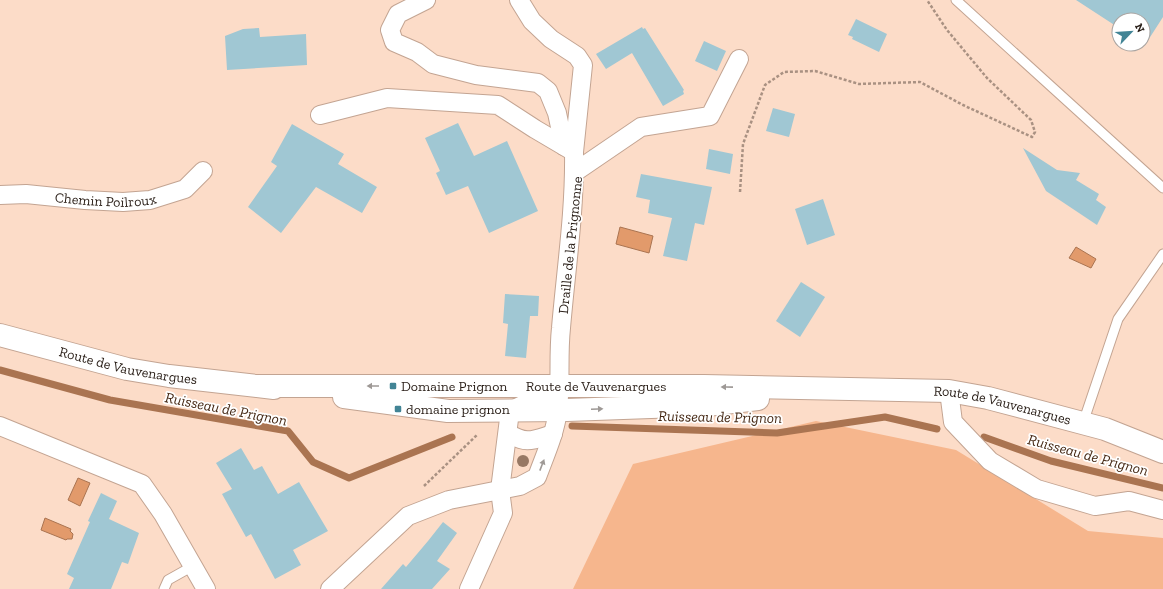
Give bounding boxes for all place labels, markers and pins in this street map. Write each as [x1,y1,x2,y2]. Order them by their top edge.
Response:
place label: Domaine Prignon [401,378,507,395]
marker: Domaine Prignon [388,381,398,391]
place label: domaine prignon [406,401,510,418]
marker: domaine prignon [393,404,403,414]

